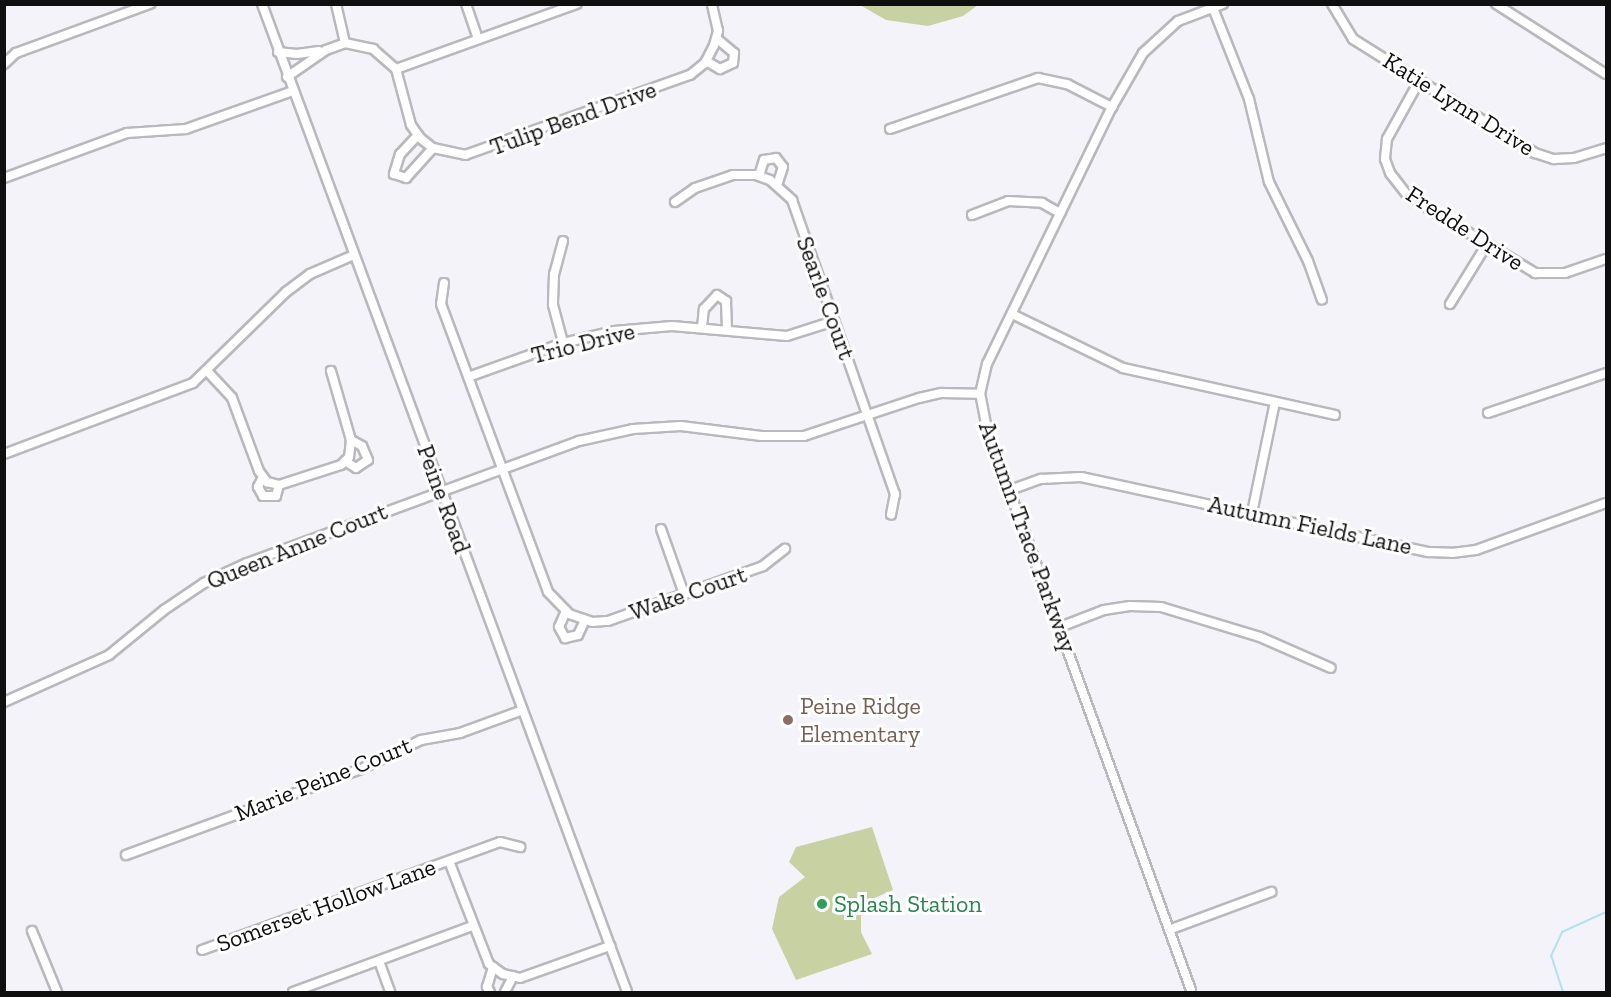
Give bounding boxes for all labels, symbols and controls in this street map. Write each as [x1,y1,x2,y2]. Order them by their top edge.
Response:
street label: Katie Lynn Drive [1378,46,1540,162]
street label: Tulip Bend Drive [486,75,660,161]
street label: Fredde Drive [1401,179,1529,277]
street label: Searle Court [790,232,862,364]
street label: Trio Drive [528,316,638,370]
street label: Autumn Trace Parkway [973,417,1083,657]
street label: Peine Road [411,441,477,557]
street label: Autumn Fields Lane [1206,489,1414,561]
street label: Queen Anne Court [202,497,392,595]
street label: Wake Court [626,560,750,626]
place label: Peine Ridge Elementary [800,692,921,748]
marker: Peine Ridge Elementary [781,713,795,727]
street label: Marie Peine Court [230,730,416,828]
street label: Somerset Hollow Lane [212,852,440,958]
place label: Splash Station [834,890,982,918]
marker: Splash Station [815,897,829,911]

